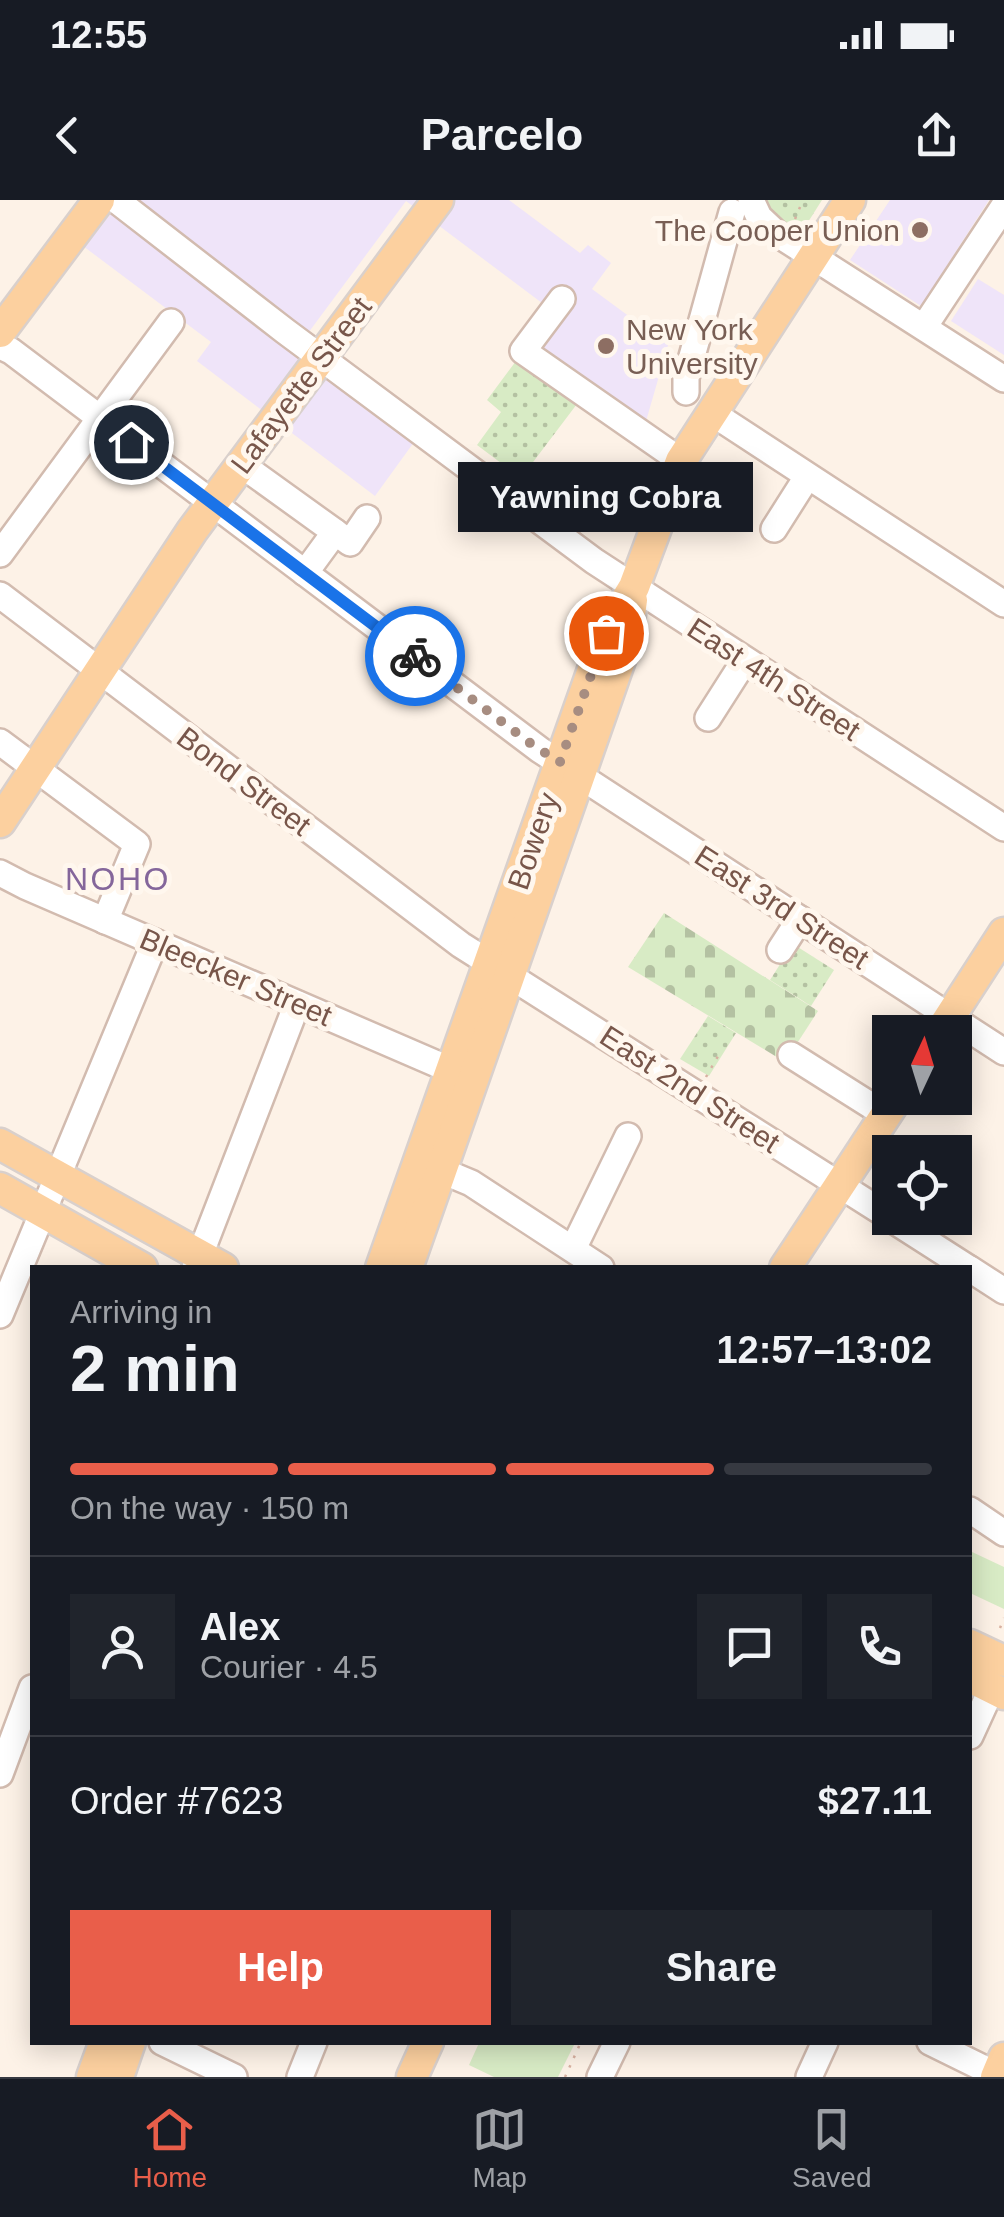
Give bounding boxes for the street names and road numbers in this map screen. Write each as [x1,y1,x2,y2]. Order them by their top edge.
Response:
street label: Lafayette Street [224,290,378,480]
street label: East 4th Street [682,611,867,747]
street label: Bond Street [171,720,318,842]
street label: Bowery [501,788,565,894]
street label: East 3rd Street [689,839,875,976]
street label: Bleecker Street [135,922,337,1033]
street label: East 2nd Street [594,1019,786,1160]

